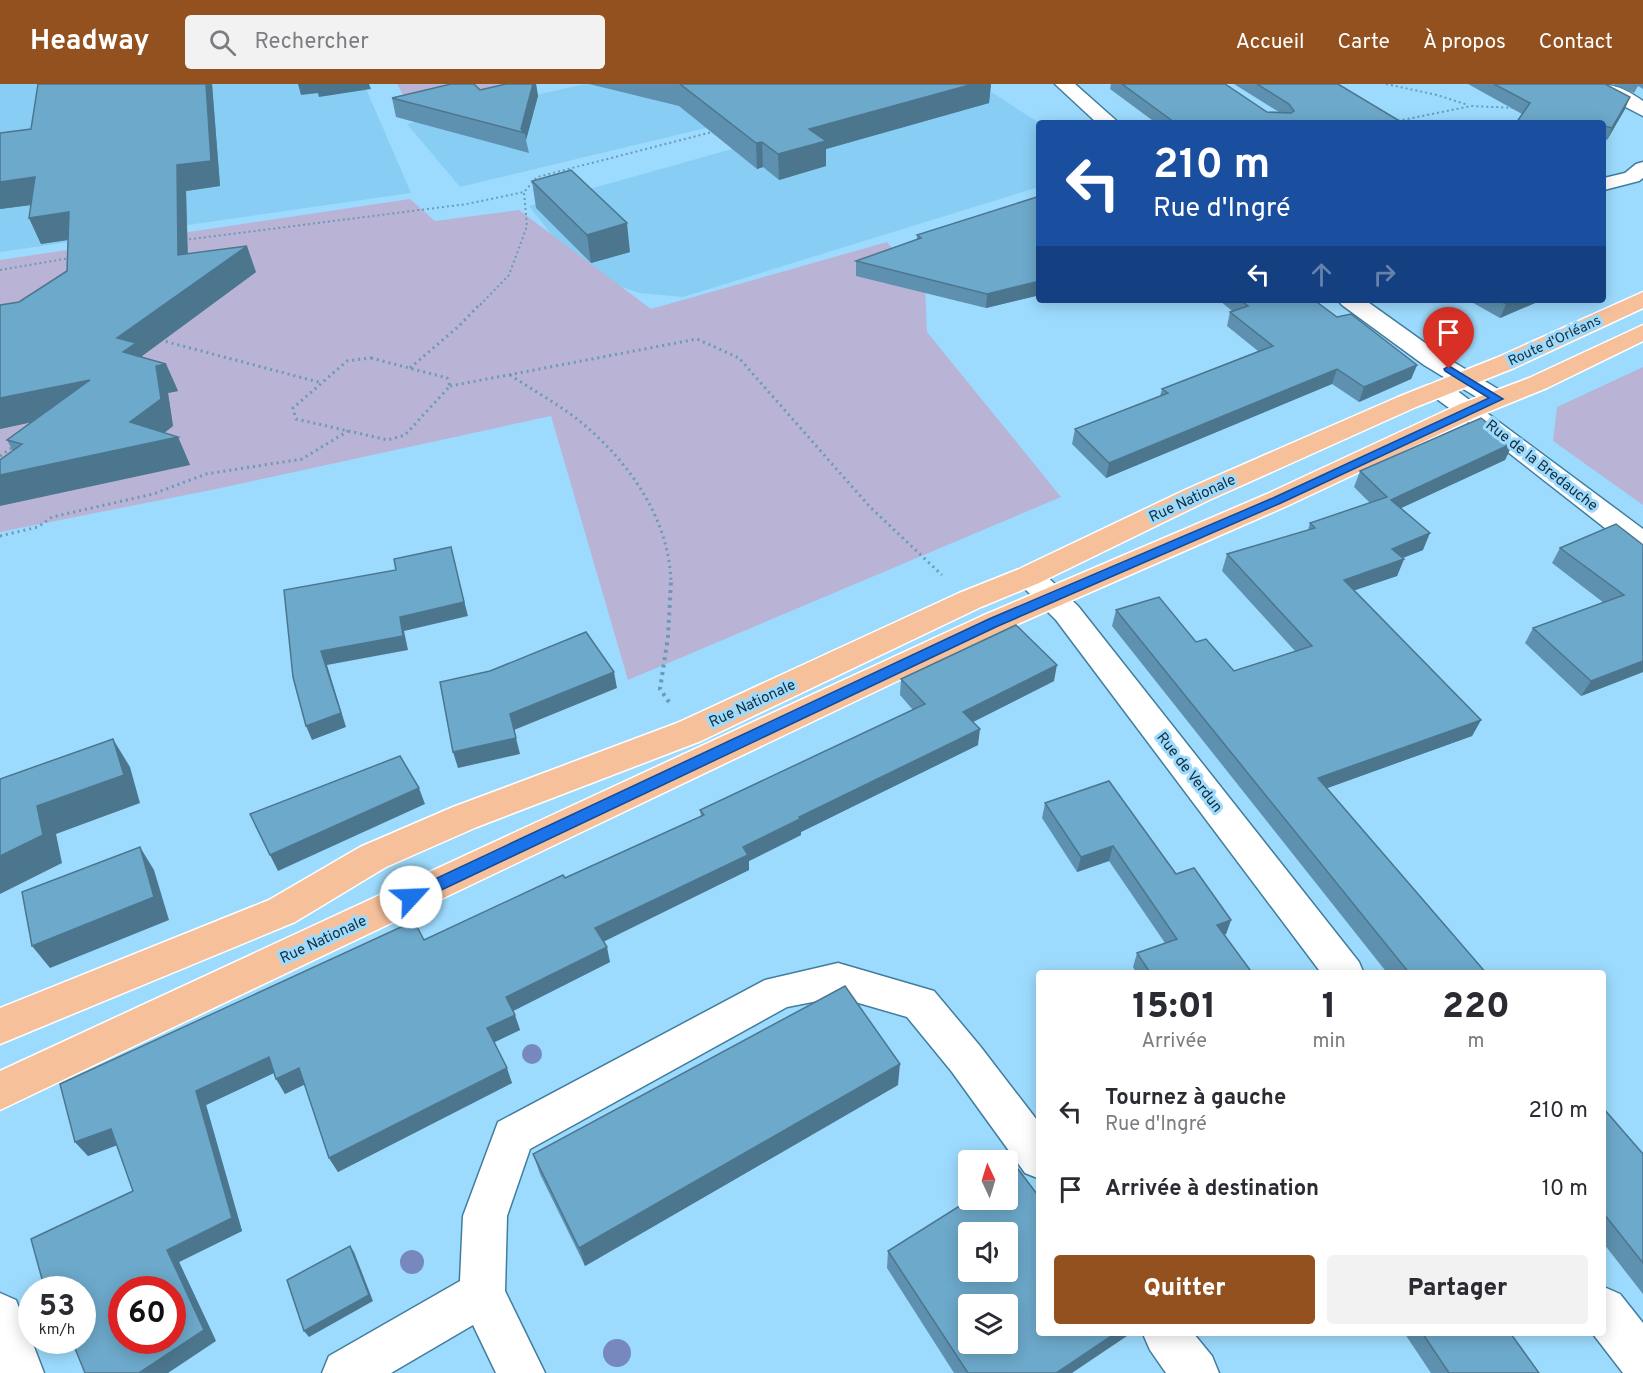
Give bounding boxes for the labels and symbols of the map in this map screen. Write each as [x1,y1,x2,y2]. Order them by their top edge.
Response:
pin [1423,307,1474,369]
street label: Route d'Orléans [1506,312,1604,370]
street label: Rue de la Bredauche [1481,416,1601,516]
street label: Rue Nationale [1146,471,1239,528]
street label: Rue Nationale [706,676,799,733]
street label: Rue de Verdun [1152,729,1226,817]
position arrow [379,865,443,929]
street label: Rue Nationale [277,912,370,969]
north arrow [958,1150,1018,1210]
speed limit sign: 60 [108,1276,186,1354]

